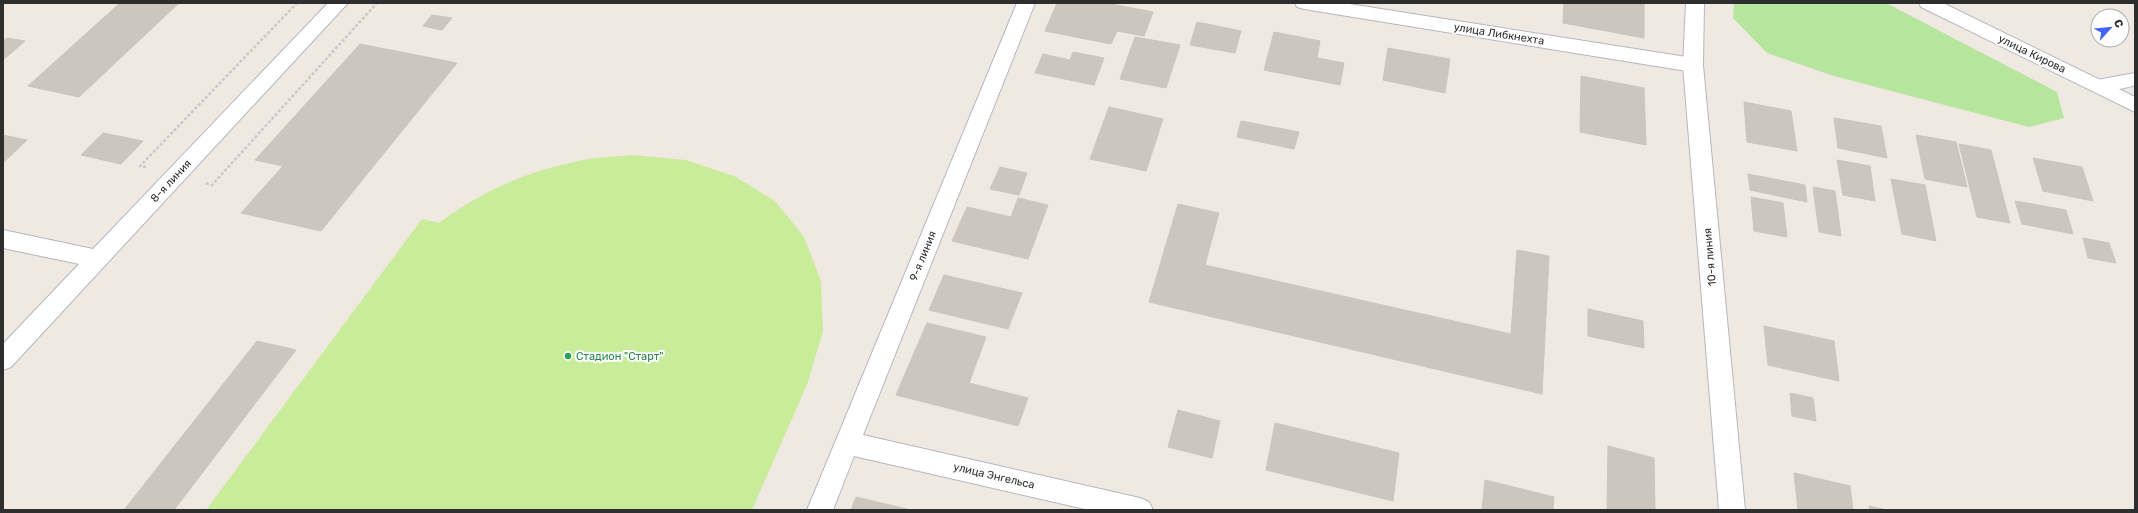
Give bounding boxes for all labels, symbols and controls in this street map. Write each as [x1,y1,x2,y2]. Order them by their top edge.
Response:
north arrow [2090,8,2130,48]
text: С [2111,17,2126,30]
street label: улица Либкнехта [1453,20,1545,48]
street label: улица Кирова [1996,32,2068,76]
street label: 8-я линия [148,157,194,205]
street label: 10-я линия [1701,227,1719,287]
street label: 9-я линия [907,229,939,283]
place label: Стадион "Старт" [576,350,663,363]
marker: Стадион "Старт" [563,351,573,361]
street label: улица Энгельса [952,460,1036,492]

